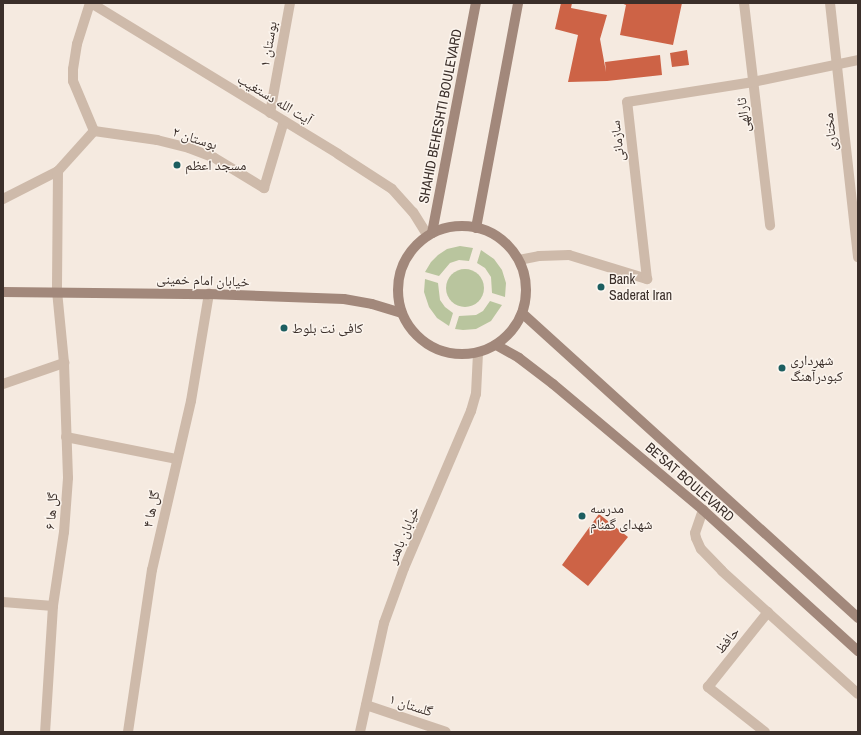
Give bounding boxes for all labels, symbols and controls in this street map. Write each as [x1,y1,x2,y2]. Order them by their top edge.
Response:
street label: بوستان ۱ [256,20,280,68]
street label: SHAHID BEHESHTI BOULEVARD [415,27,465,205]
street label: آیت الله دستغیب [235,70,315,128]
street label: ثارالهی [733,97,753,133]
street label: مختاری [820,112,840,152]
street label: سازمانی [606,119,628,163]
street label: بوستان ۲ [171,123,219,153]
place label: مسجد اعظم [185,157,246,173]
marker: مسجد اعظم [172,160,182,170]
street label: خیابان امام خمینی [156,270,250,290]
place label: Bank Saderat Iran [609,271,672,304]
marker: Bank Saderat Iran [596,282,606,292]
place label: کافی نت بلوط [292,320,363,336]
marker: کافی نت بلوط [279,323,289,333]
place label: شهرداری کبودرآهنگ [790,352,843,384]
marker: شهرداری کبودرآهنگ [777,363,787,373]
street label: BE'SAT BOULEVARD [642,439,738,525]
street label: گل ها ۴ [139,489,163,529]
street label: گل ها ۶ [41,492,61,530]
place label: مدرسه شهدای گمنام [590,500,652,532]
street label: خیابان باهنر [383,504,423,566]
marker: مدرسه شهدای گمنام [577,511,587,521]
street label: حافظ [711,623,743,657]
street label: گلستان ۱ [387,690,435,720]

